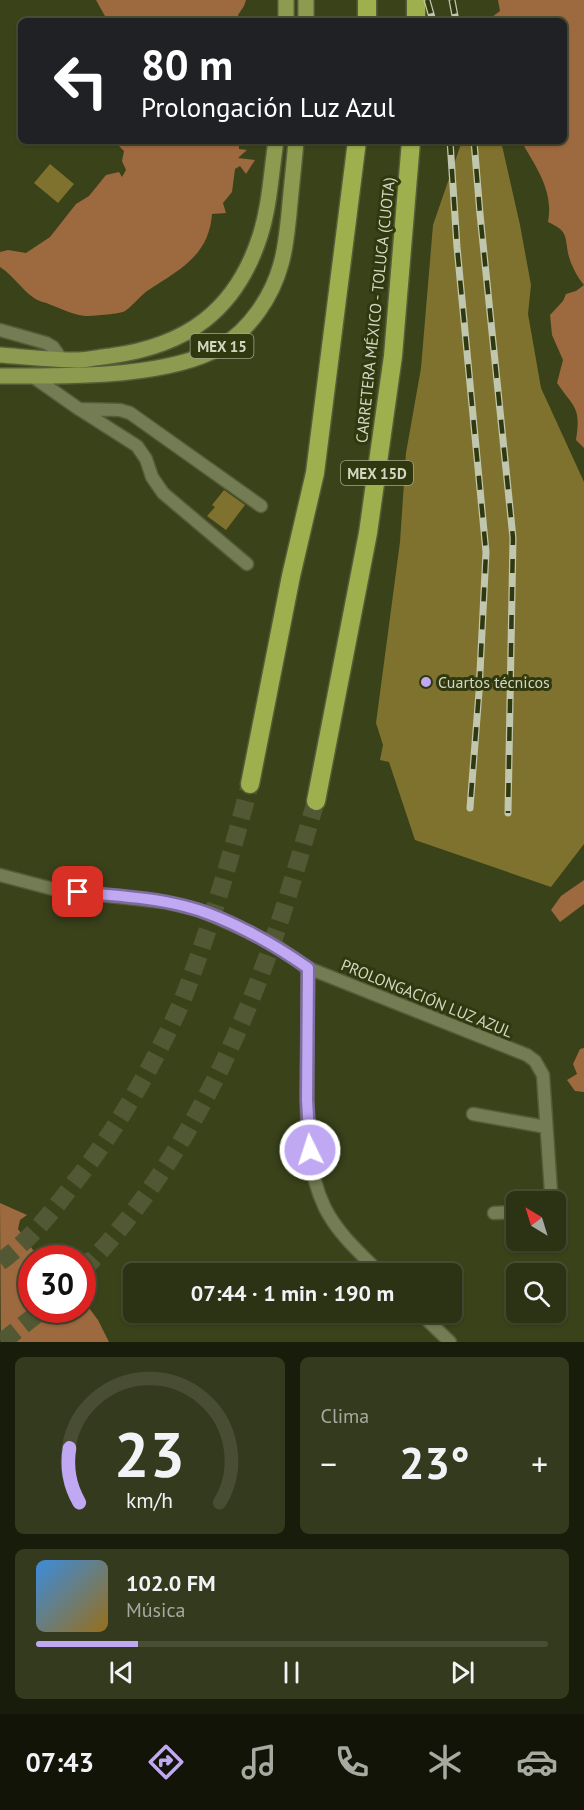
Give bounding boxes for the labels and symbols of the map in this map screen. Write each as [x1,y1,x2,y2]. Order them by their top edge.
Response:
street label: CARRETERA MÉXICO - TOLUCA (CUOTA) [351,176,399,444]
road number: MEX 15 [190,334,254,358]
road number: MEX 15D [341,461,413,485]
place label: Cuartos técnicos [438,672,550,692]
marker: Cuartos técnicos [419,675,433,689]
pin [52,866,103,917]
street label: PROLONGACIÓN LUZ AZUL [338,954,516,1042]
position arrow [278,1118,342,1182]
north arrow [506,1191,566,1251]
speed limit sign: 30 [18,1245,96,1323]

